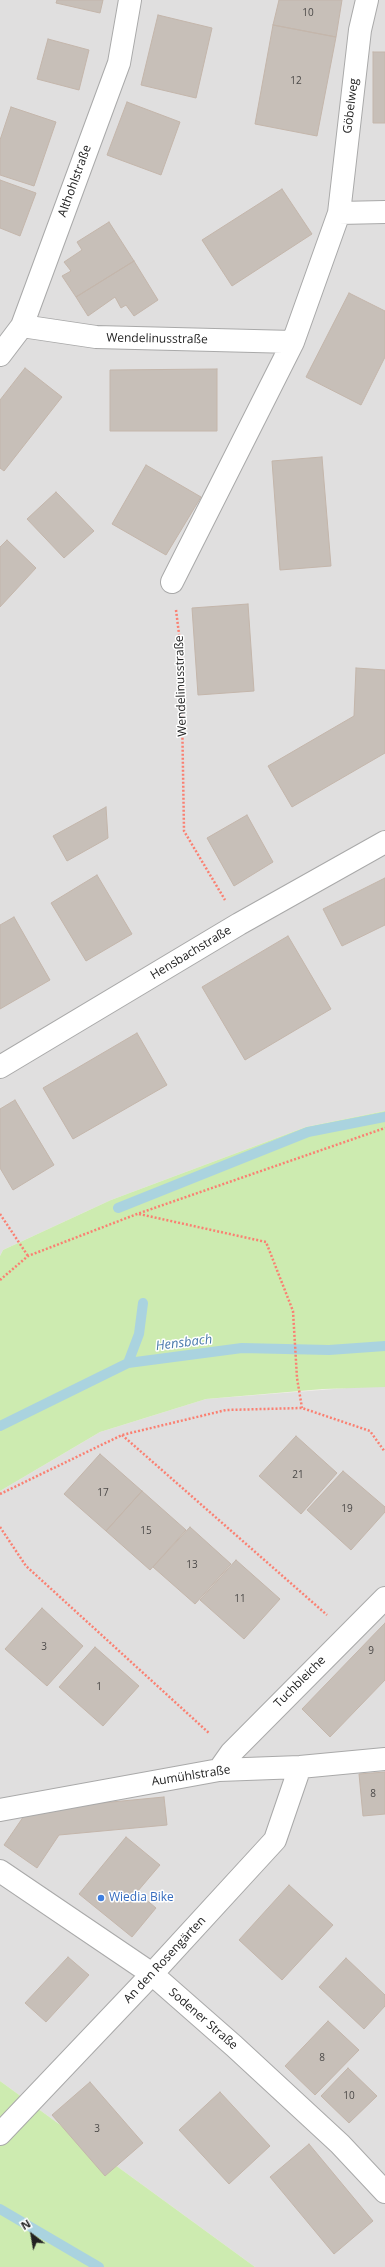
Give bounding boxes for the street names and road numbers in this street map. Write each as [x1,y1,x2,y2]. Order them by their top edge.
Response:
street label: Göbelweg [340,78,362,134]
street label: Althohlstraße [55,143,95,219]
street label: Wendelinusstraße [106,331,208,347]
street label: Wendelinusstraße [172,635,190,737]
street label: Hensbachstraße [148,923,234,983]
street label: Tuchbleiche [271,1653,329,1711]
street label: Aumühlstraße [151,1763,231,1789]
street label: An den Rosengärten [121,1914,209,2006]
street label: Sodener Straße [166,1985,240,2053]

